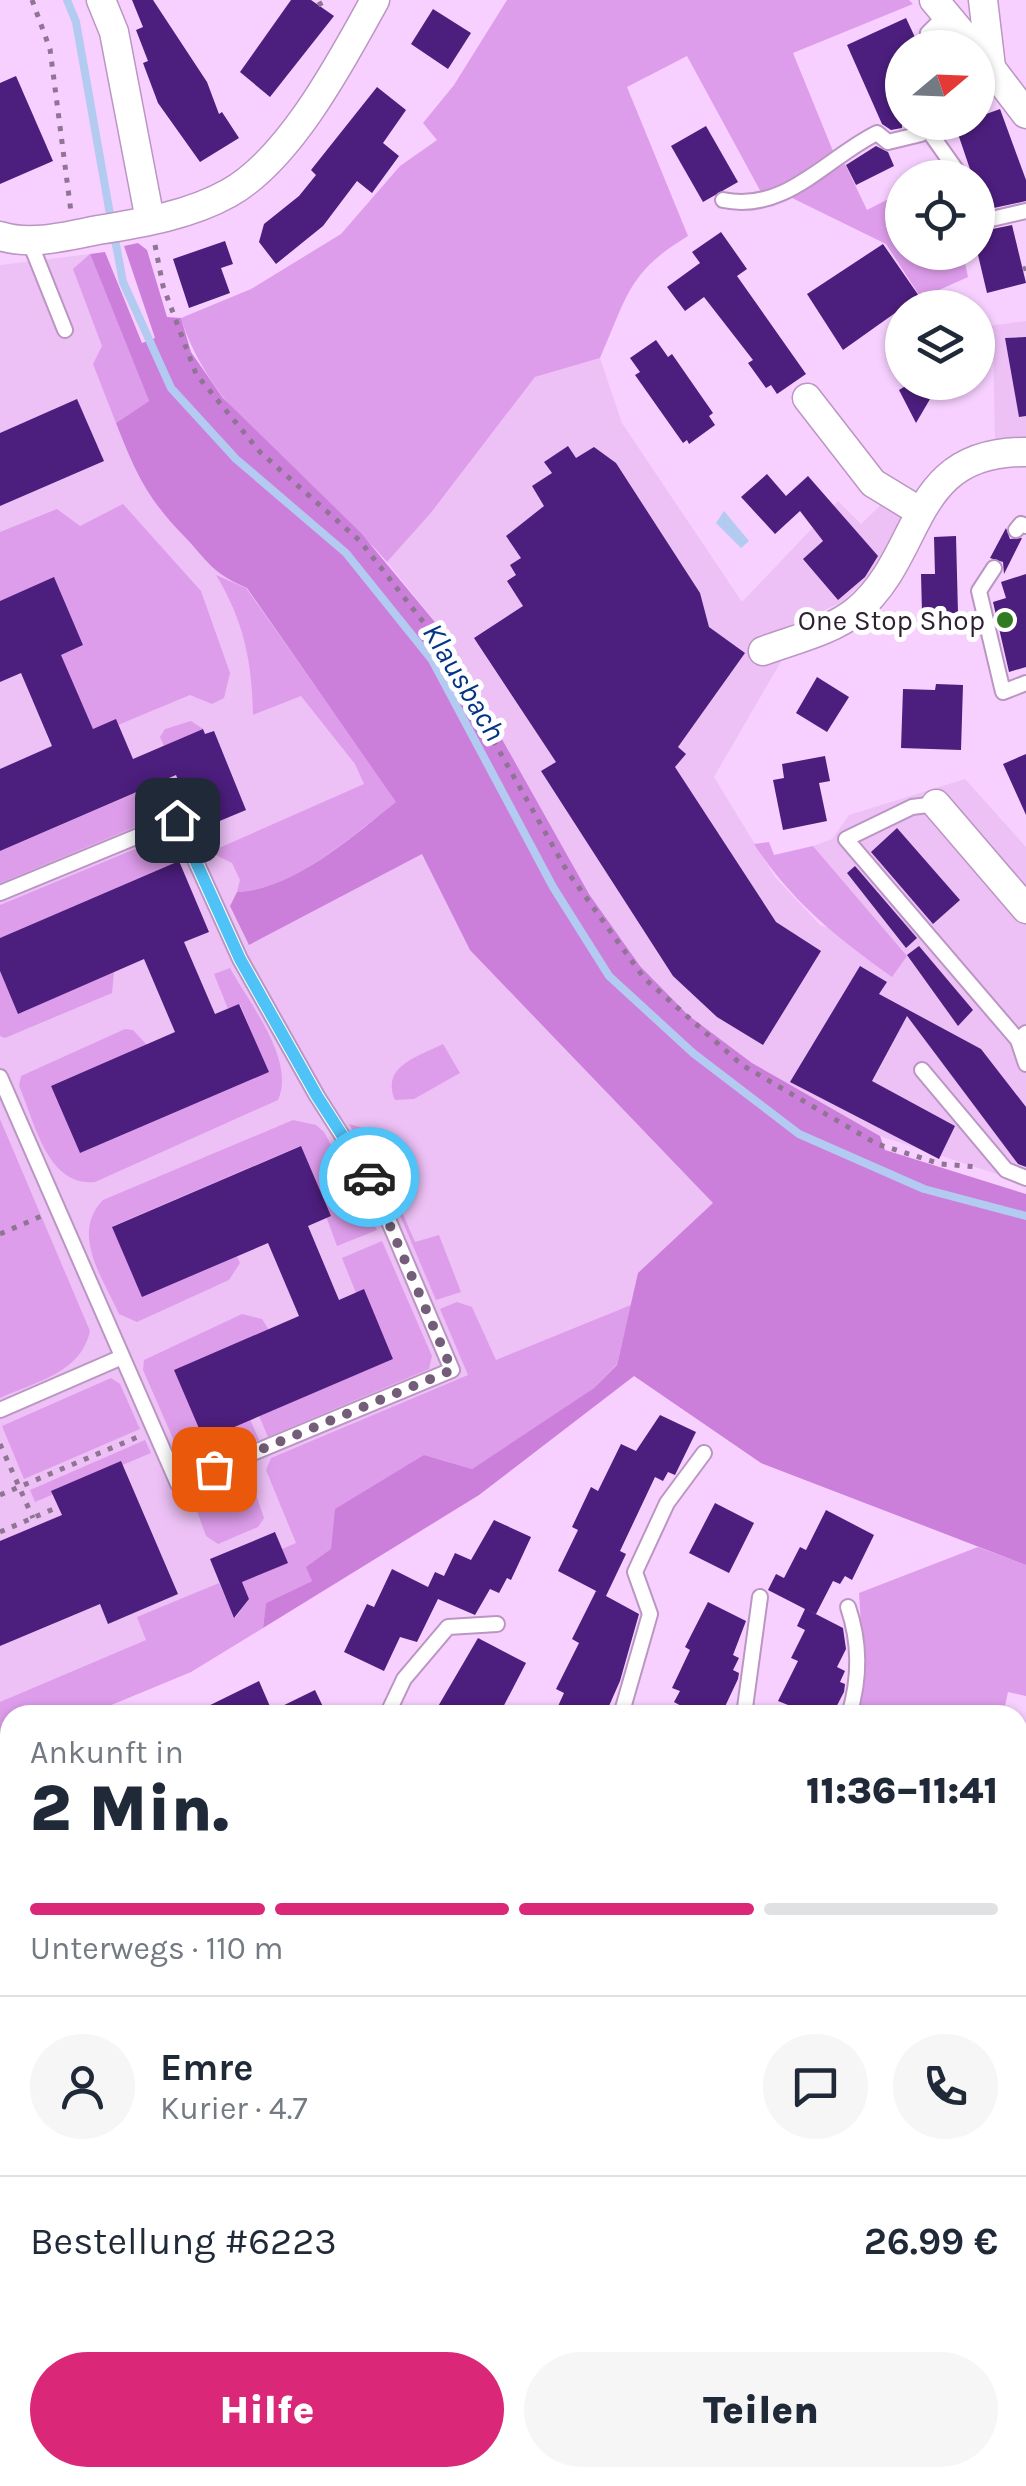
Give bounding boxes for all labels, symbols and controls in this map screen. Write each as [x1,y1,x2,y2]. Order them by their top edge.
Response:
north arrow [885,30,995,140]
map controls [885,30,995,400]
button: locate [885,160,995,270]
button: layers [885,290,995,400]
place label: One Stop Shop [798,604,985,637]
marker: One Stop Shop [994,609,1016,631]
water label: Klausbach [415,617,513,747]
pin [135,778,220,863]
icon: home [150,793,205,848]
courier [319,1127,419,1227]
icon: car [342,1150,397,1205]
pin [172,1427,257,1512]
icon: bag [187,1442,242,1497]
text: Ankunft in [30,1734,184,1771]
text: 11:36–11:41 [806,1768,998,1813]
text: 2 Min. [30,1770,229,1846]
text: Unterwegs · 110 m [30,1930,283,1967]
button: person [30,2034,135,2139]
button: chat [763,2034,868,2139]
button: phone [893,2034,998,2139]
text: Emre [160,2045,253,2090]
text: Kurier · 4.7 [160,2090,307,2127]
text: Bestellung #6223 [30,2219,337,2264]
text: 26.99 € [864,2219,998,2264]
button: Hilfe [30,2352,504,2467]
button: Teilen [524,2352,998,2467]

